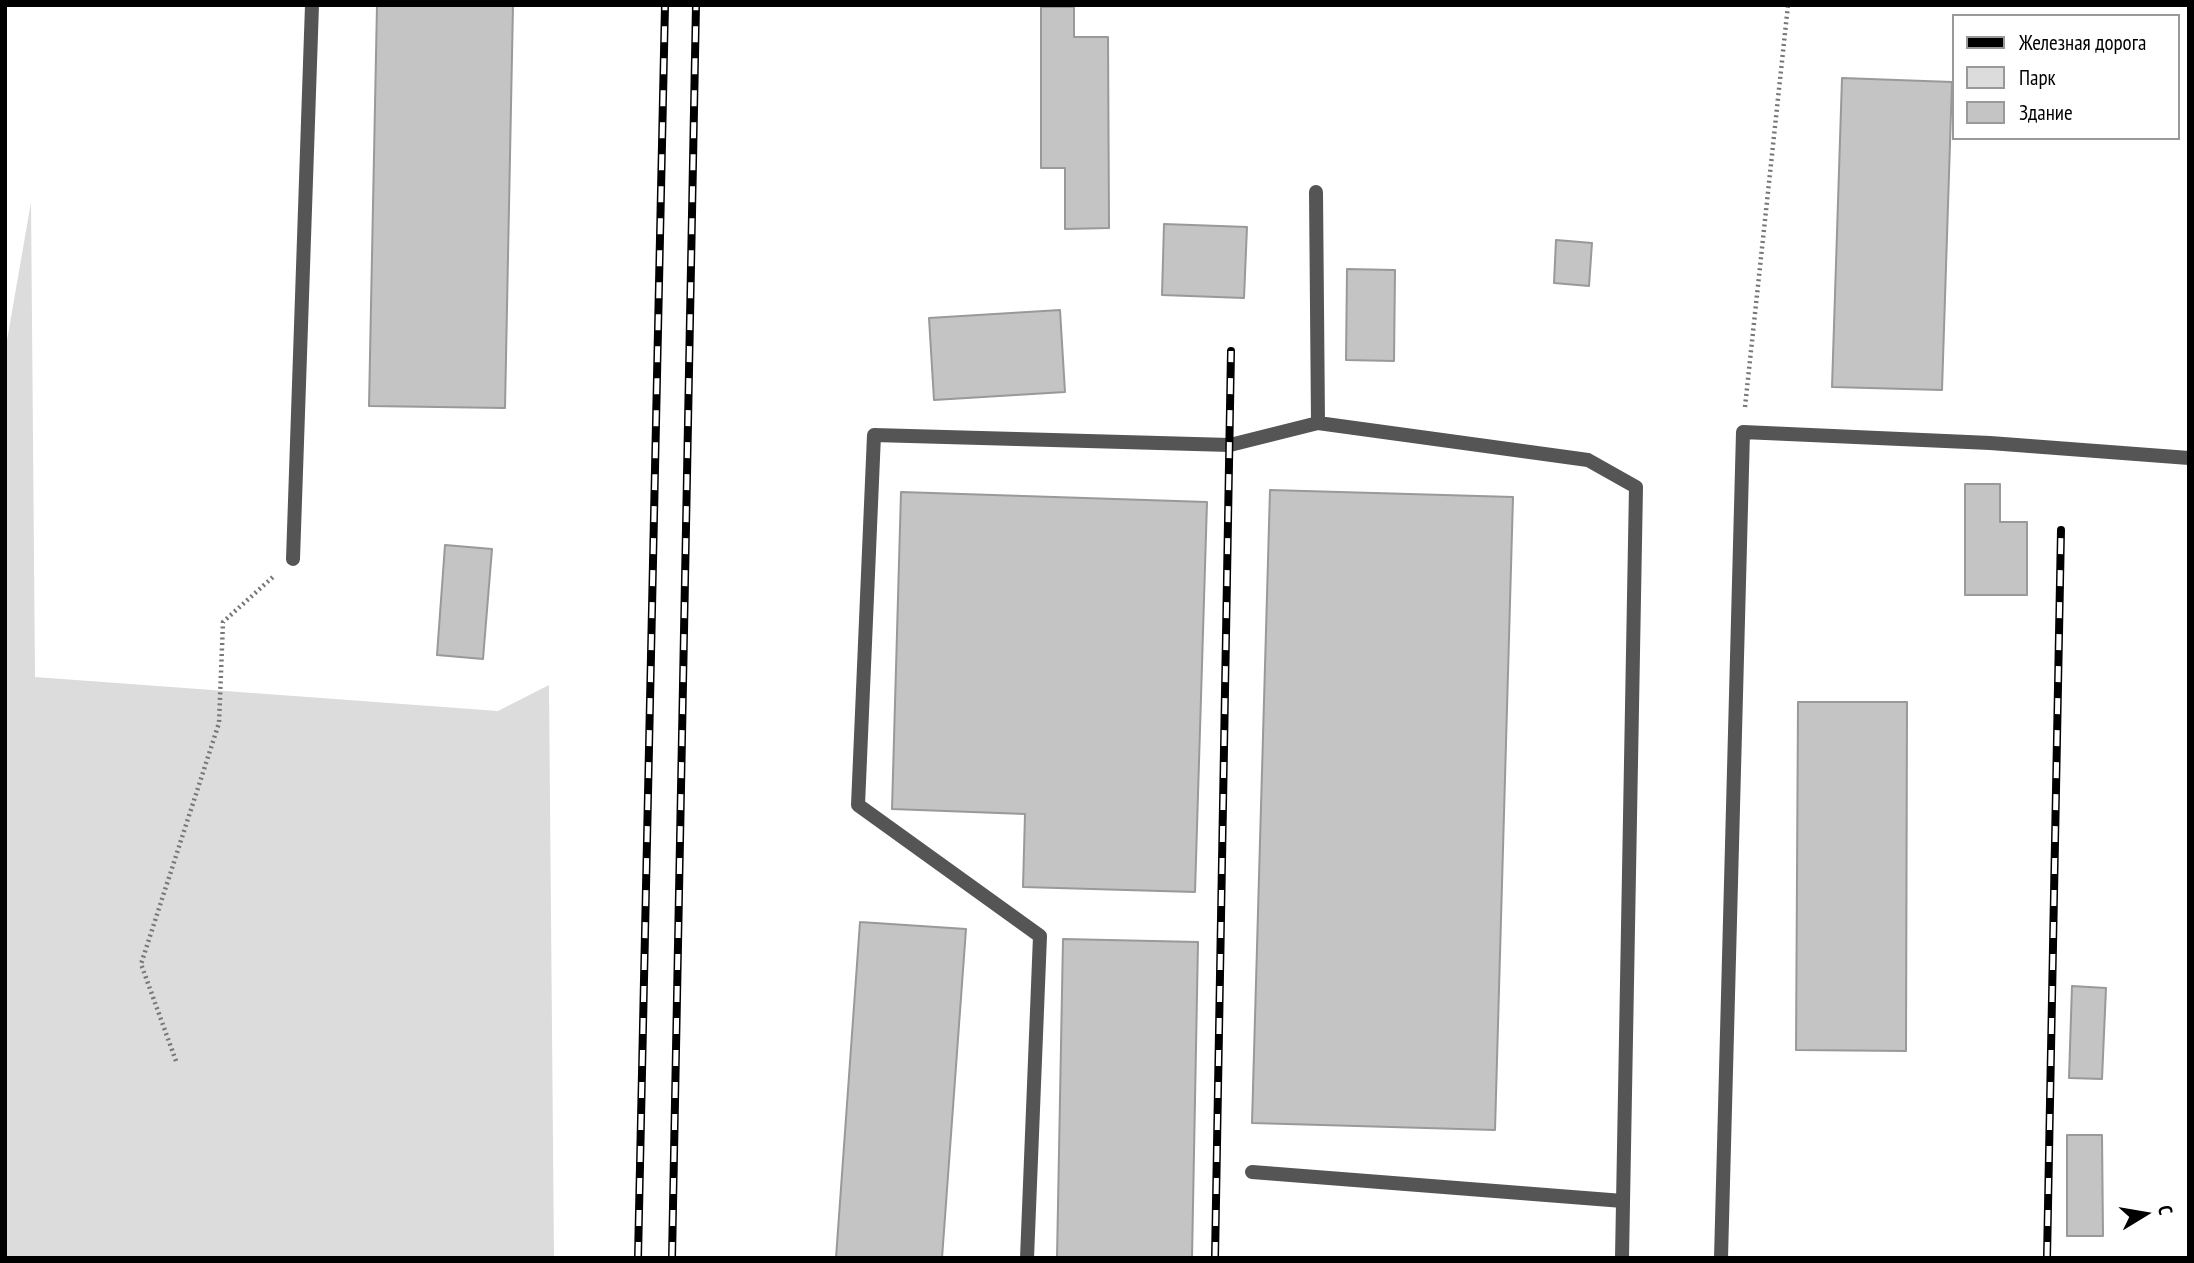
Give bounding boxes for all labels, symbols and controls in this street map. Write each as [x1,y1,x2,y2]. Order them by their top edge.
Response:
legend [1952,14,2180,140]
text: Железная дорога [2019,29,2146,56]
text: Парк [2019,64,2056,91]
text: Здание [2019,99,2073,126]
north arrow [2110,1179,2180,1249]
text: С [2153,1203,2178,1217]

